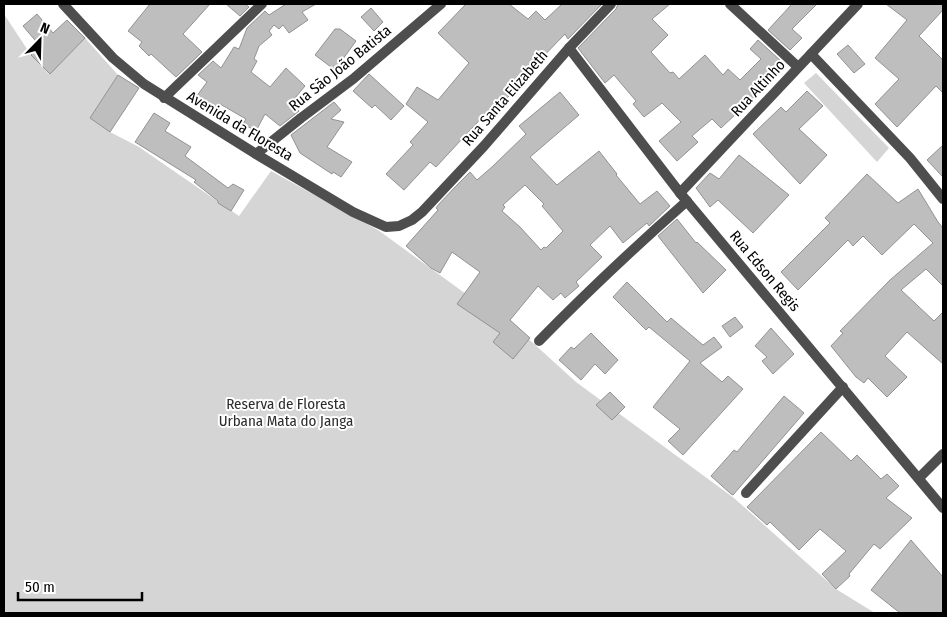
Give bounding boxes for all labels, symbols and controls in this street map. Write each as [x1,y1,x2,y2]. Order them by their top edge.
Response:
north arrow [15,15,65,65]
text: N [38,19,52,38]
street label: Rua São João Batista [285,21,395,115]
street label: Rua Santa Elizabeth [458,46,552,150]
street label: Rua Altinho [727,56,789,120]
street label: Avenida da Floresta [184,87,296,165]
street label: Rua Edson Regis [726,227,804,315]
park label: Reserva de Floresta Urbana Mata do Janga [219,395,353,430]
scale bar [18,570,141,602]
text: 50 m [25,578,55,596]

